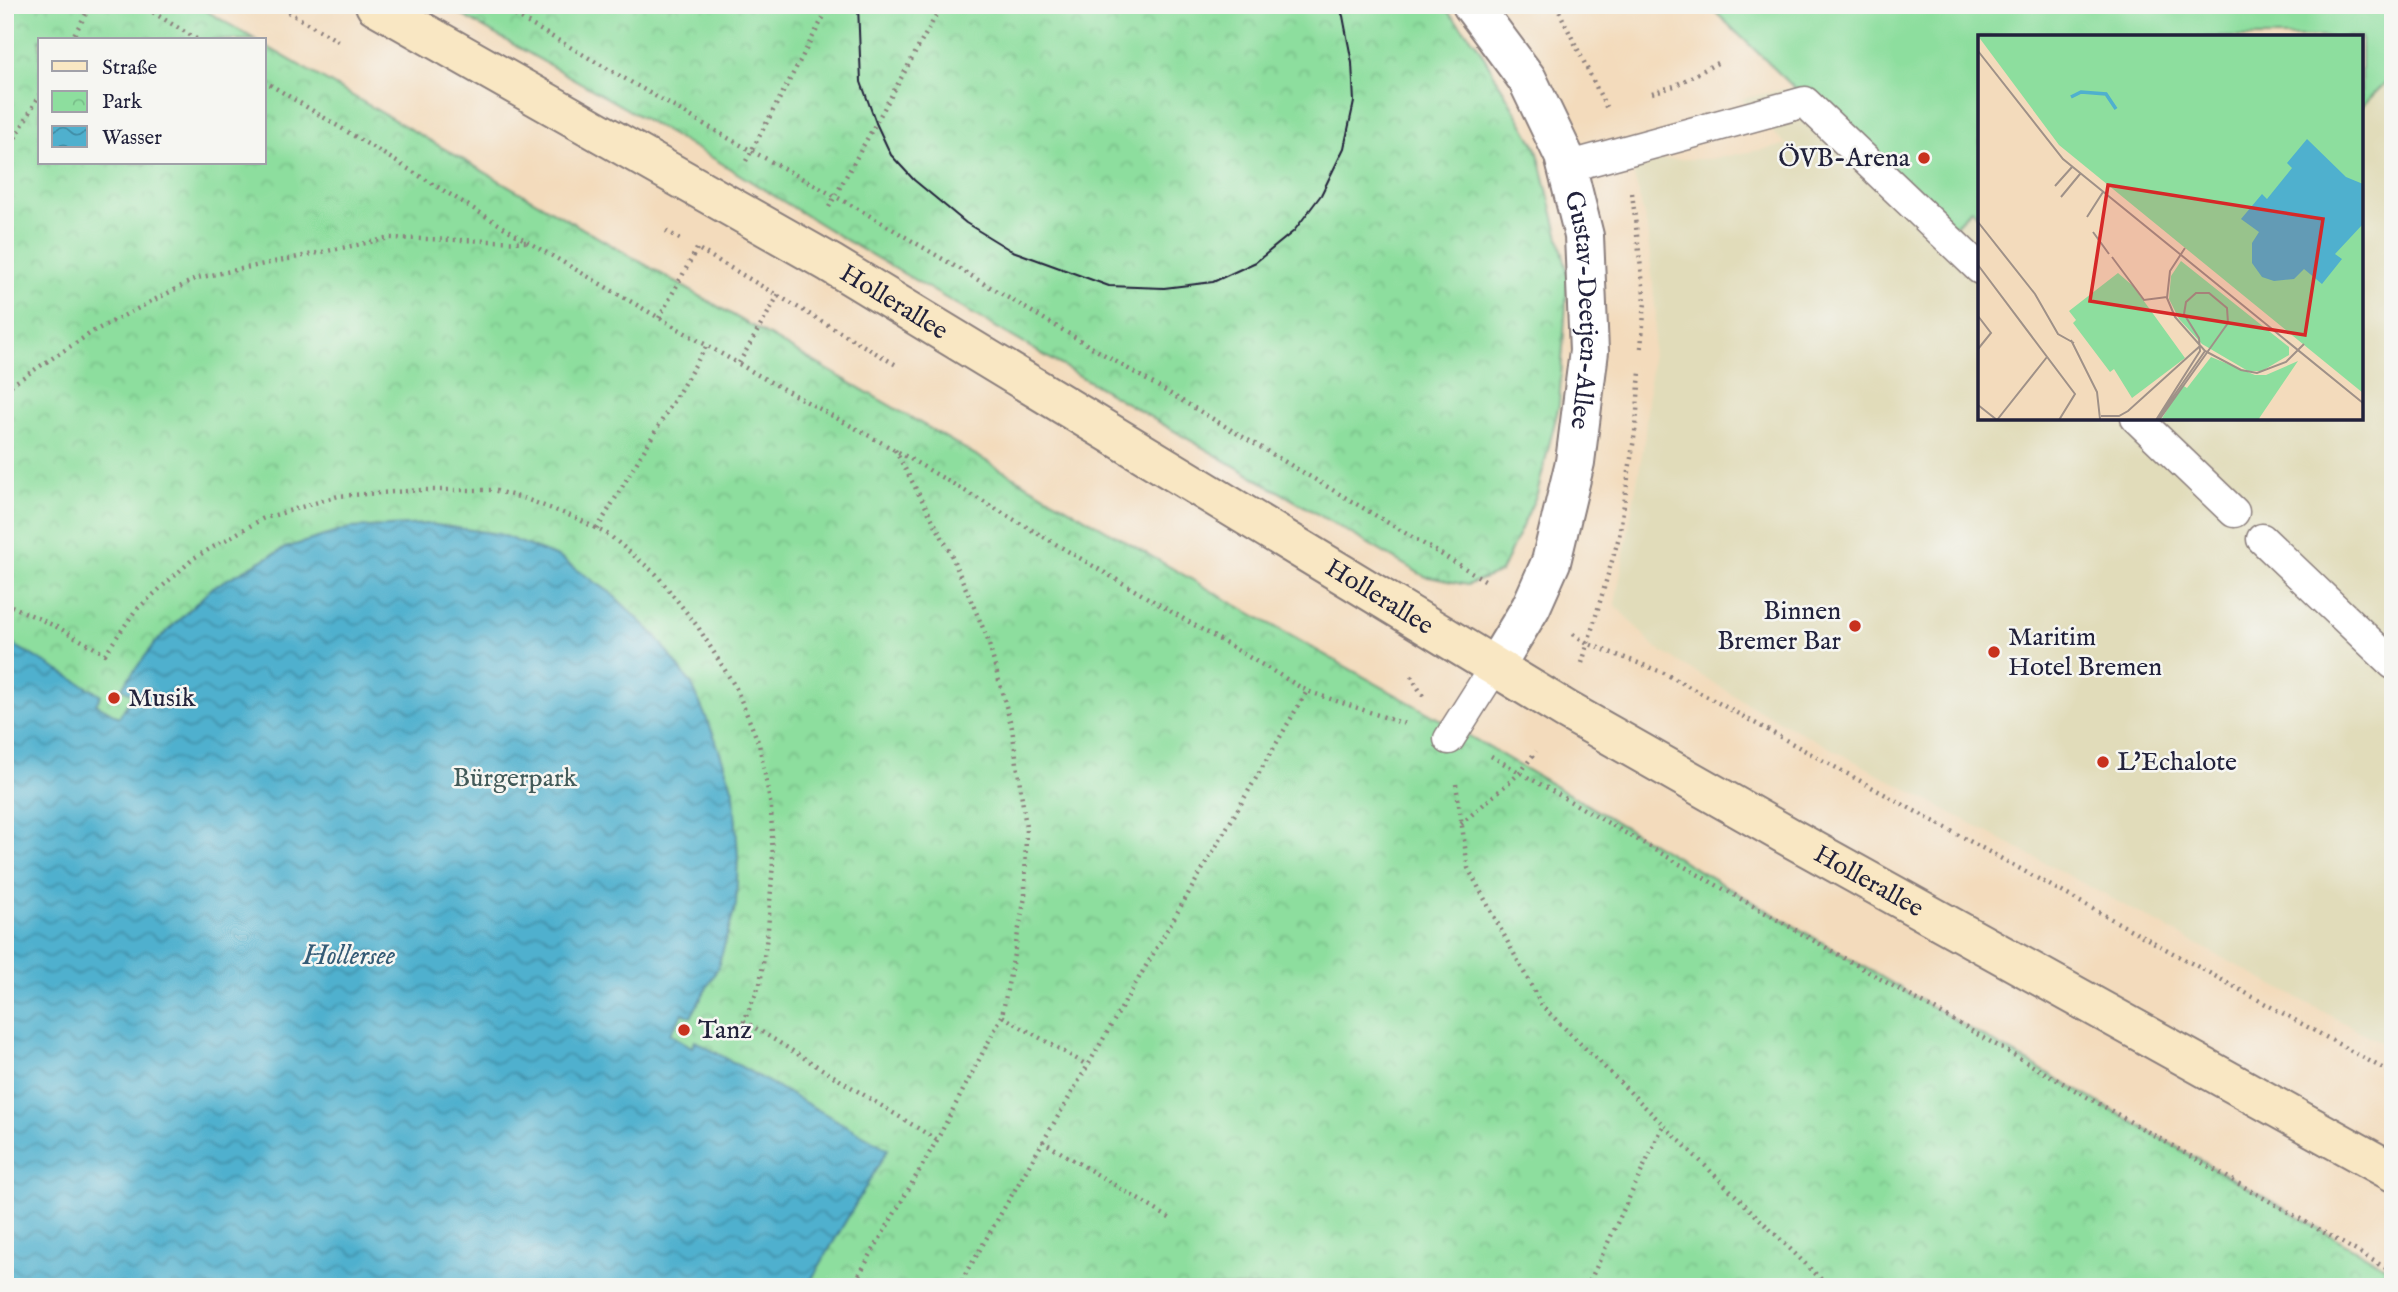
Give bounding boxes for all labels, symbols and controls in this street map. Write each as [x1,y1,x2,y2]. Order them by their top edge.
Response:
inset map [1978,35,2363,420]
legend [38,38,266,164]
text: Straße [102,55,158,82]
text: Park [102,89,143,116]
text: Wasser [102,125,162,152]
place label: ÖVB-Arena [1778,142,1911,175]
marker: ÖVB-Arena [1916,150,1932,166]
street label: Gustav-Deetjen-Allee [1557,187,1606,431]
street label: Hollerallee [834,256,954,347]
street label: Hollerallee [1319,551,1440,642]
place label: Binnen Bremer Bar [1717,595,1841,658]
marker: Binnen Bremer Bar [1847,618,1863,634]
place label: Maritim Hotel Bremen [2008,621,2162,684]
marker: Maritim Hotel Bremen [1986,644,2002,660]
place label: Musik [128,682,197,715]
marker: Musik [106,690,122,706]
place label: L'Echalote [2117,746,2237,779]
marker: L'Echalote [2095,754,2111,770]
park label: Bürgerpark [453,762,578,795]
street label: Hollerallee [1808,837,1930,925]
water label: Hollersee [302,939,396,974]
place label: Tanz [698,1014,752,1047]
marker: Tanz [676,1022,692,1038]

